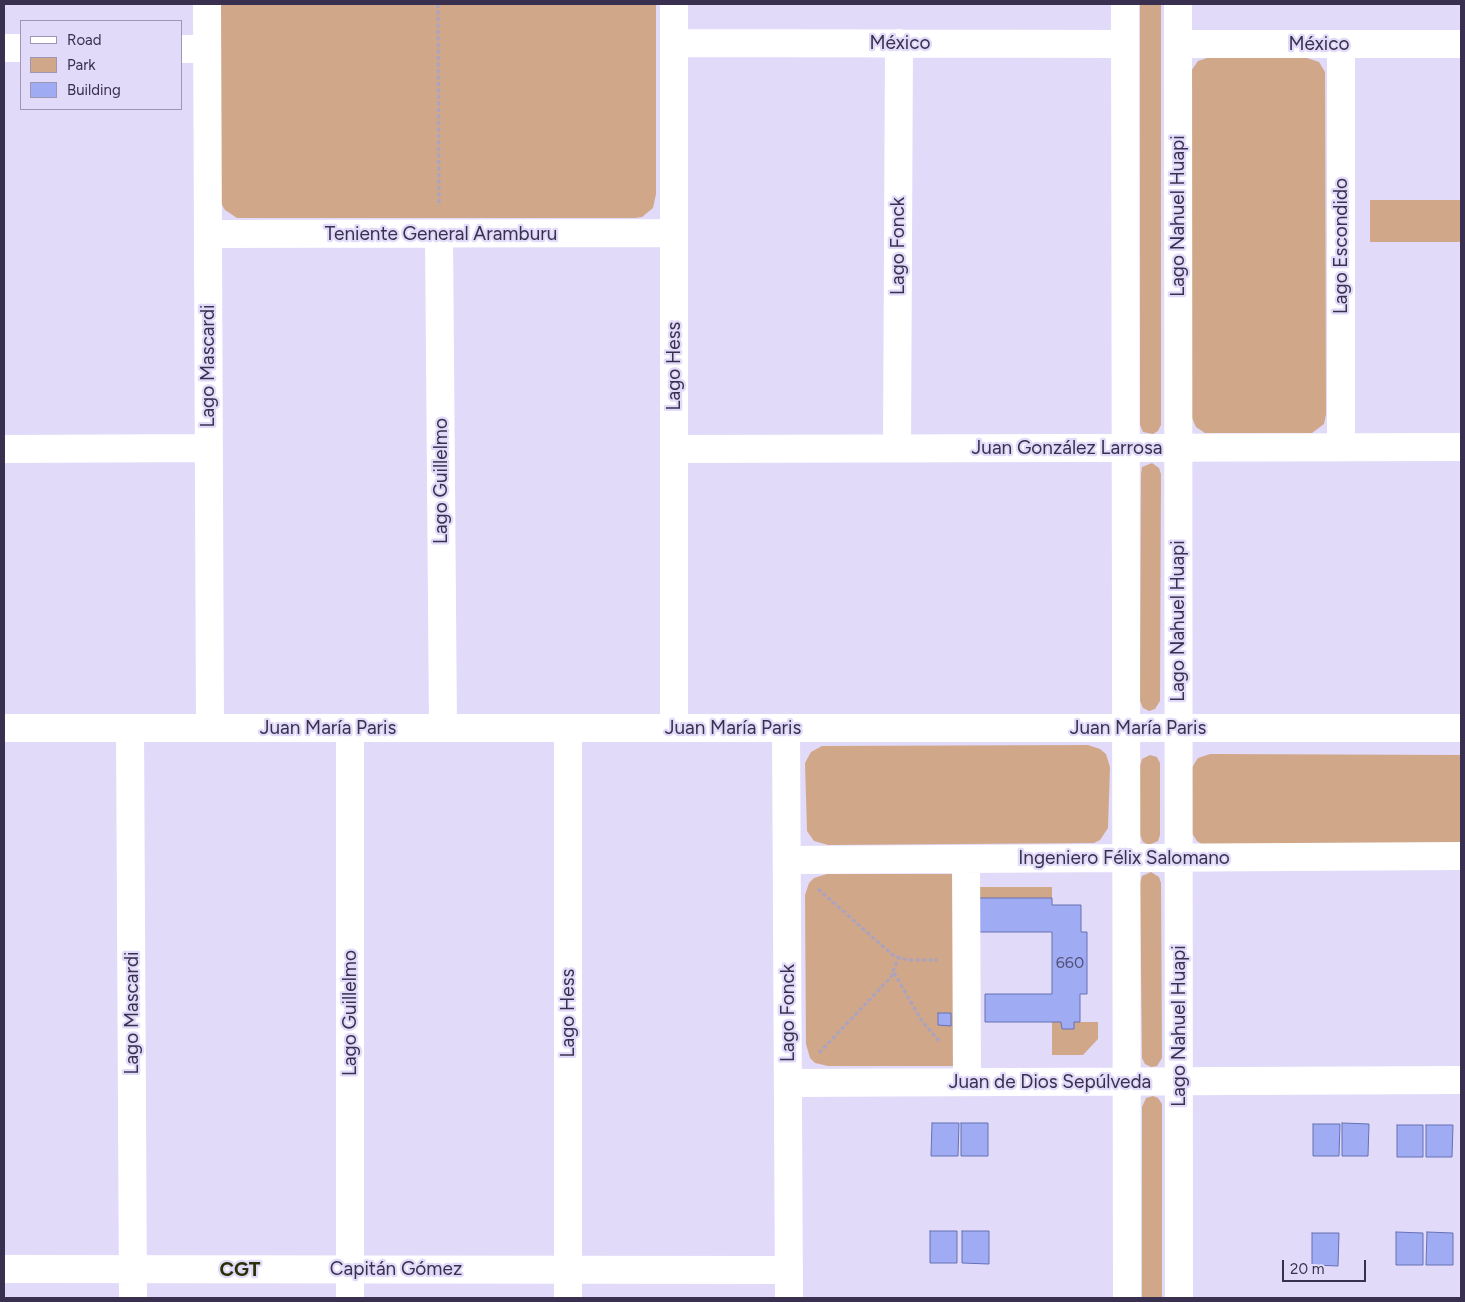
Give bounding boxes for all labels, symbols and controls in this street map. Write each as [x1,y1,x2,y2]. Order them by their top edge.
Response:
legend [20,20,182,110]
text: Road [67,31,102,49]
street label: México [869,32,931,54]
street label: México [1288,33,1350,55]
text: Park [67,56,96,74]
text: Building [67,81,121,99]
street label: Lago Nahuel Huapi [1167,135,1189,297]
street label: Lago Escondido [1330,178,1352,314]
street label: Lago Fonck [887,197,909,295]
street label: Teniente General Aramburu [325,223,557,245]
street label: Lago Mascardi [197,305,219,427]
street label: Lago Hess [663,322,685,410]
street label: Lago Guillelmo [430,418,452,544]
street label: Juan González Larrosa [972,437,1162,459]
street label: Lago Nahuel Huapi [1167,540,1189,702]
street label: Juan María Paris [260,717,396,739]
street label: Juan María Paris [665,717,801,739]
street label: Juan María Paris [1070,717,1206,739]
street label: Ingeniero Félix Salomano [1018,847,1230,869]
street label: Lago Nahuel Huapi [1168,945,1190,1107]
street label: Lago Guillelmo [339,950,361,1076]
street label: Lago Mascardi [121,952,143,1074]
house number: 660 [1056,953,1084,973]
street label: Lago Fonck [777,964,799,1062]
street label: Lago Hess [557,969,579,1057]
street label: Juan de Dios Sepúlveda [949,1071,1151,1093]
scale bar [1285,1250,1369,1282]
district label: CGT [219,1258,261,1282]
street label: Capitán Gómez [330,1258,462,1280]
text: 20 m [1290,1260,1324,1278]

